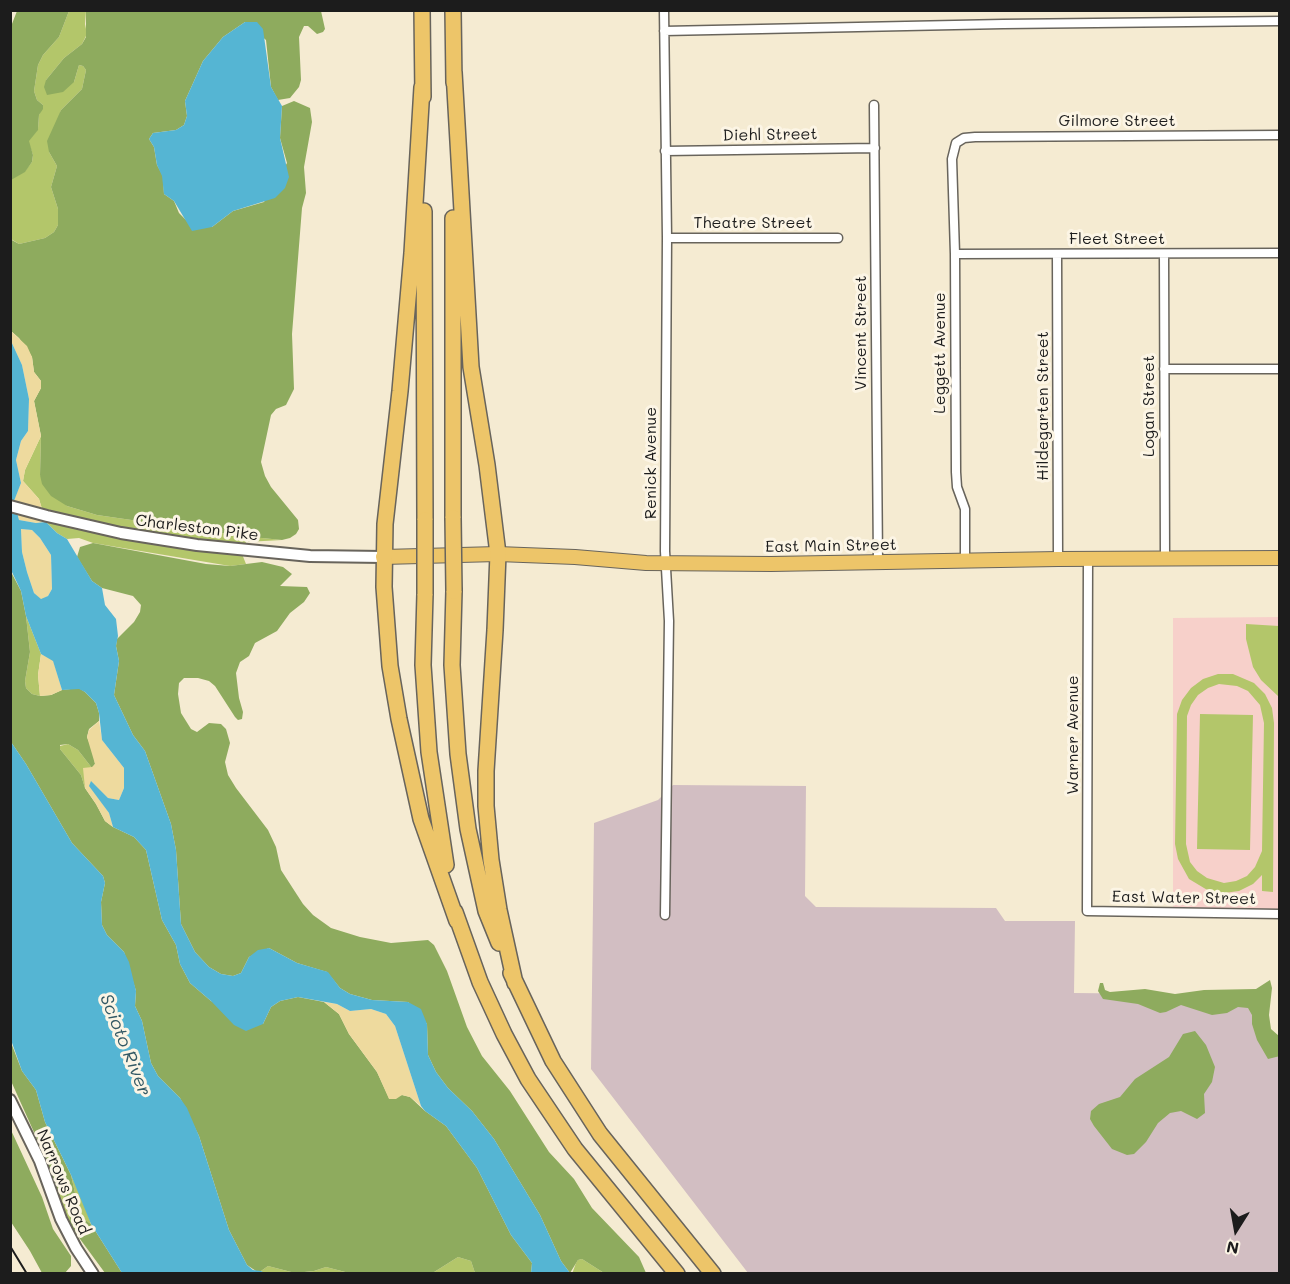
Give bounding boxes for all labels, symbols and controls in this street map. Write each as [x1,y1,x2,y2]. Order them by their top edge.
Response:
street label: Gilmore Street [1059,111,1175,131]
street label: Diehl Street [722,125,818,145]
street label: Theatre Street [694,213,812,233]
street label: Fleet Street [1069,229,1165,249]
street label: Vincent Street [851,275,871,391]
street label: Leggett Avenue [930,292,950,414]
street label: Hildegarten Street [1033,331,1053,481]
street label: Logan Street [1139,355,1159,457]
street label: Renick Avenue [641,407,661,519]
street label: Charleston Pike [134,511,260,545]
street label: East Main Street [765,535,897,557]
street label: Warner Avenue [1063,675,1083,795]
street label: East Water Street [1112,887,1256,909]
water label: Scioto River [95,991,155,1099]
street label: Narrows Road [32,1126,94,1238]
north arrow [1206,1200,1266,1260]
text: N [1225,1237,1240,1260]

